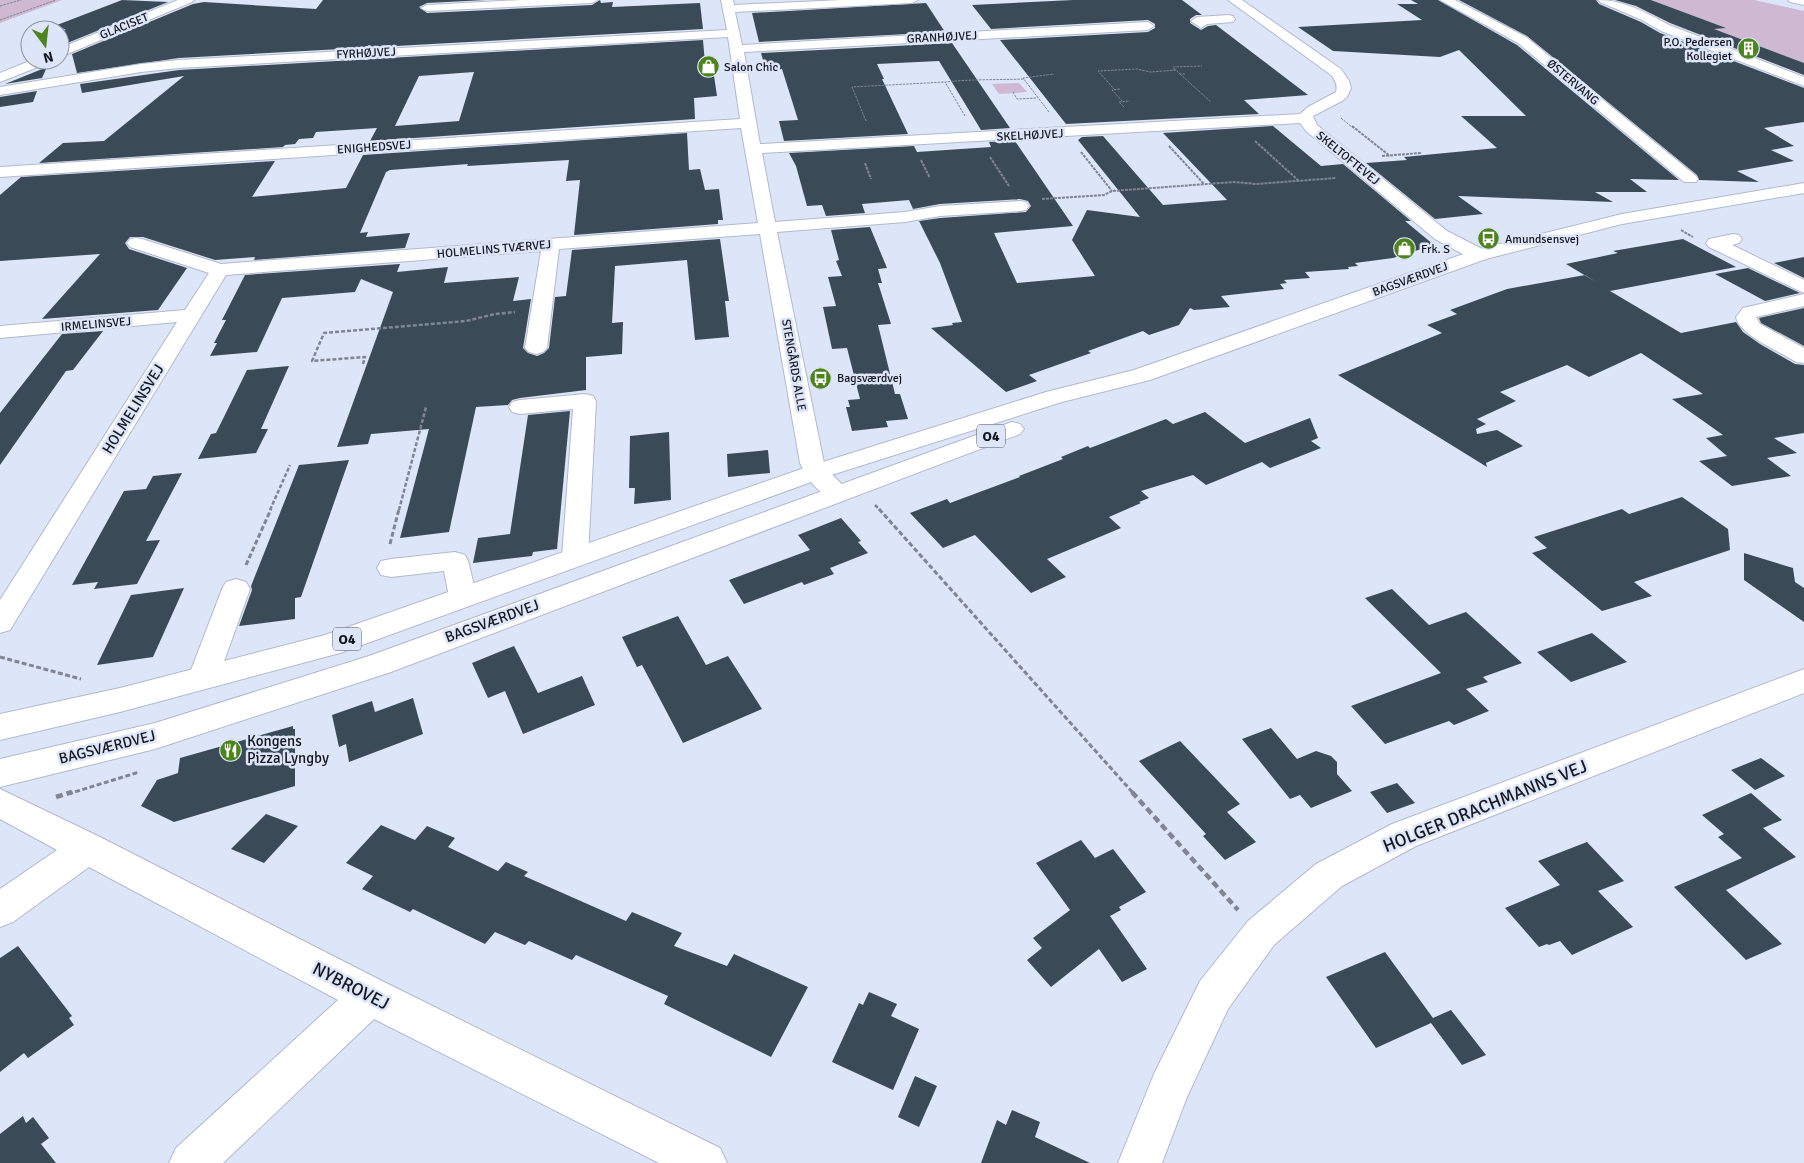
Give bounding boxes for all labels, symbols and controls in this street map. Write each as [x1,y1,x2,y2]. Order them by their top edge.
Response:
street label: GLACISET [98,10,151,43]
north arrow [20,20,70,70]
street label: GRANHØJVEJ [906,28,978,47]
place label: P.O. Pedersen Kollegiet [1664,35,1732,64]
building icon: P.O. Pedersen Kollegiet [1736,37,1760,61]
street label: FYRHØJVEJ [336,44,396,63]
text: N [41,48,55,67]
shop icon: Salon Chic [696,55,720,79]
street label: ØSTERVANG [1544,56,1602,109]
place label: Salon Chic [724,60,779,75]
street label: SKELHØJVEJ [996,126,1064,145]
street label: SKELTOFTEVEJ [1313,128,1382,188]
street label: ENIGHEDSVEJ [337,137,412,158]
bus stop icon: Amundsensvej [1477,227,1501,251]
place label: Amundsensvej [1505,232,1579,247]
street label: HOLMELINS TVÆRVEJ [436,237,552,262]
shop icon: Frk. S [1393,237,1417,261]
place label: Frk. S [1421,242,1450,257]
street label: BAGSVÆRDVEJ [1370,259,1450,300]
street label: IRMELINSVEJ [60,314,132,335]
street label: STENGÅRDS ALLE [778,318,809,412]
street label: HOLMELINSVEJ [98,361,168,457]
bus stop icon: Bagsværdvej [809,366,833,390]
place label: Bagsværdvej [837,371,902,386]
road number: O4 [977,424,1005,448]
street label: BAGSVÆRDVEJ [442,596,542,646]
road number: O4 [333,628,361,650]
street label: BAGSVÆRDVEJ [57,726,157,768]
place label: Kongens Pizza Lyngby [247,732,329,767]
restaurant icon: Kongens Pizza Lyngby [219,738,243,762]
street label: HOLGER DRACHMANNS VEJ [1380,755,1590,857]
street label: NYBROVEJ [309,957,393,1015]

